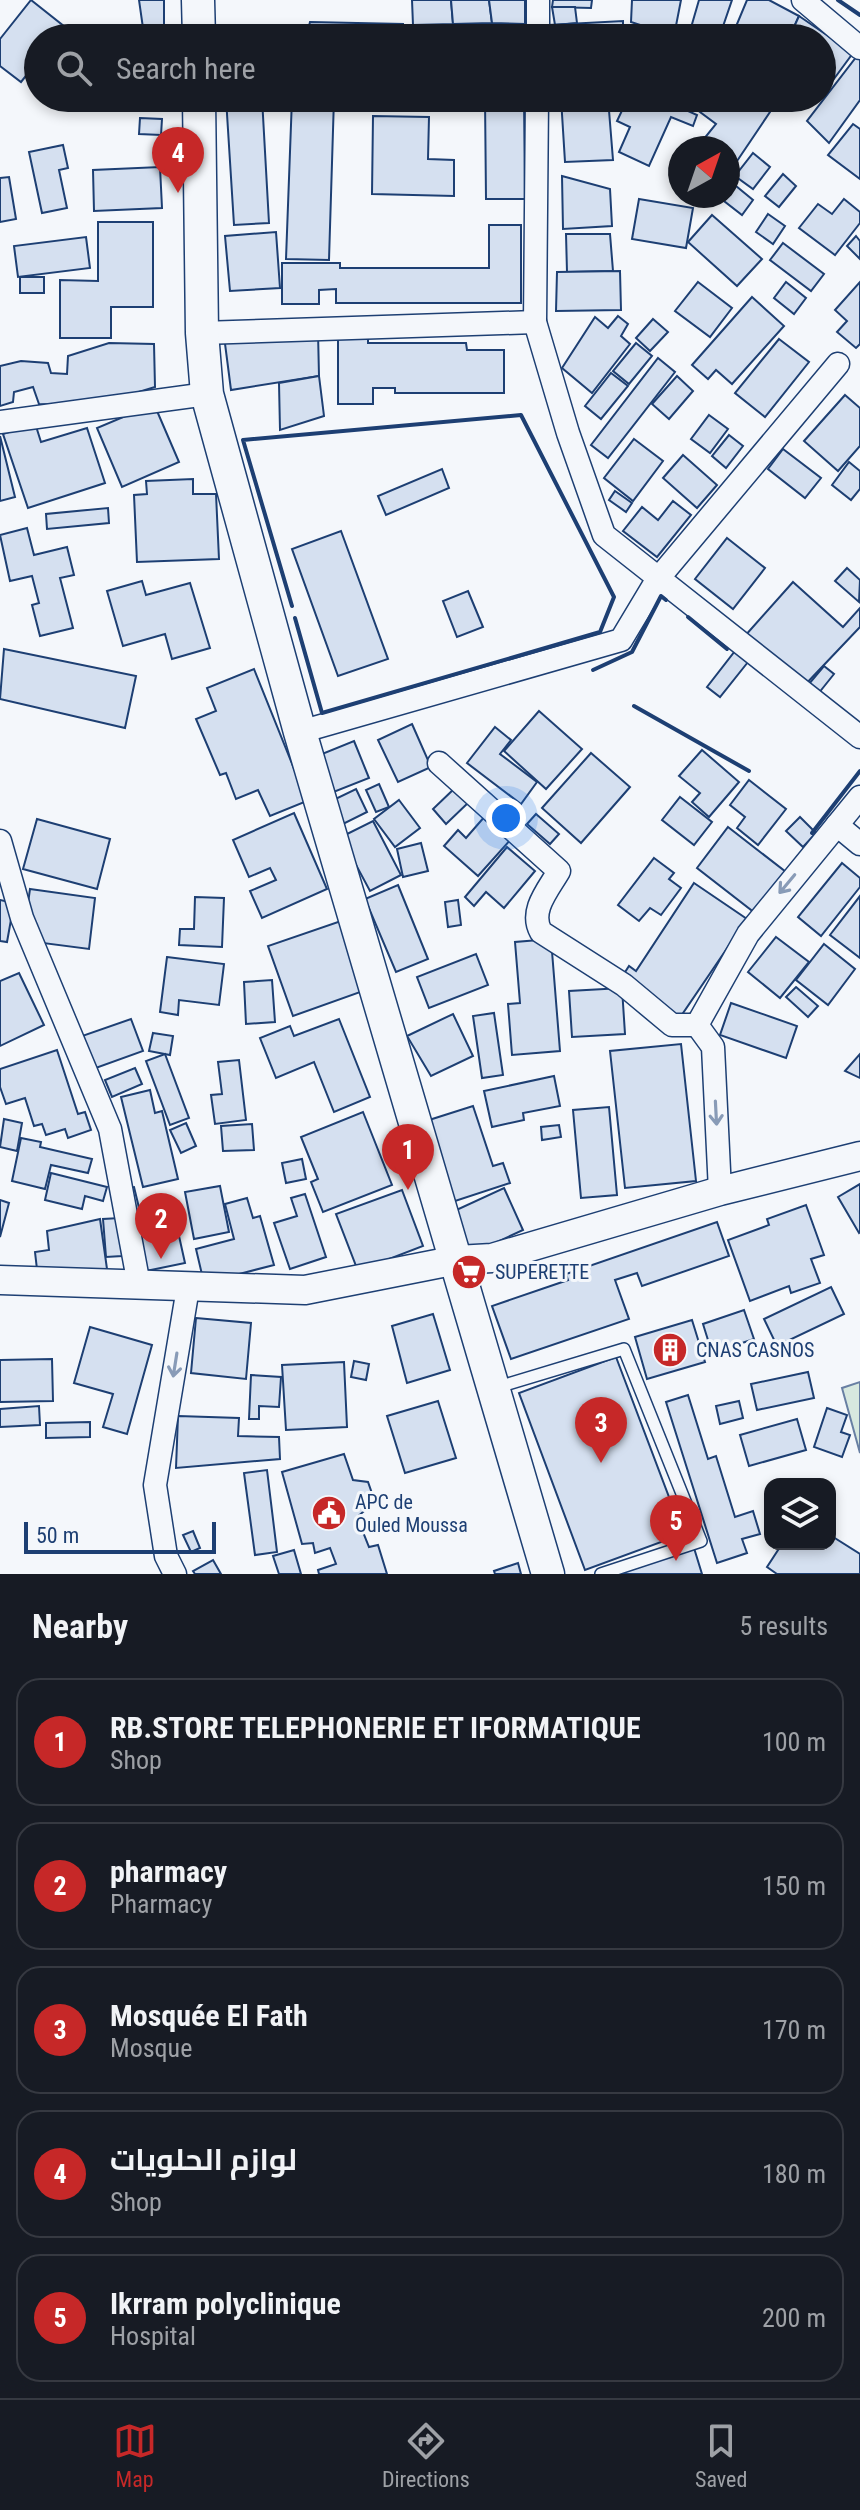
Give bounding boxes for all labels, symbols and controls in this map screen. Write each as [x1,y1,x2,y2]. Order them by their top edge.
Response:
search box [24,24,836,112]
icon: search [52,46,96,90]
text: Search here [116,51,256,86]
pin: 4 [152,127,204,193]
north arrow [668,136,740,208]
your location [486,798,526,838]
one-way arrow [778,874,796,894]
one-way arrow [709,1099,724,1126]
pin: 1 [382,1124,434,1190]
pin: 2 [135,1193,187,1259]
supermarket icon: SUPERETTE [450,1253,488,1291]
place label: SUPERETTE [495,1260,589,1284]
building icon: CNAS CASNOS [651,1331,689,1369]
place label: CNAS CASNOS [696,1338,814,1362]
one-way arrow [167,1351,182,1377]
pin: 3 [575,1397,627,1463]
map controls [764,1478,836,1550]
button: layers [764,1478,836,1550]
place label: APC de Ouled Moussa [355,1490,468,1537]
public building icon: APC de Ouled Moussa [310,1494,348,1532]
pin: 5 [650,1495,702,1561]
scale bar [24,1518,216,1554]
text: 50 m [36,1523,79,1548]
text: Nearby [32,1606,128,1646]
text: 5 results [739,1611,828,1641]
text: RB.STORE TELEPHONERIE ET IFORMATIQUE [110,1710,641,1745]
text: 1 [53,1727,67,1757]
text: 100 m [762,1727,826,1757]
text: Shop [110,1745,162,1775]
text: pharmacy [110,1854,227,1889]
text: 2 [53,1871,67,1901]
text: 150 m [762,1871,826,1901]
text: Pharmacy [110,1889,212,1919]
text: Mosquée El Fath [110,1998,308,2033]
text: 3 [53,2015,67,2045]
text: 170 m [762,2015,826,2045]
text: Mosque [110,2033,192,2063]
text: لوازم الحلويات [110,2142,297,2177]
text: 4 [53,2159,67,2189]
text: 180 m [762,2159,826,2189]
text: Shop [110,2187,162,2217]
text: Ikrram polyclinique [110,2286,341,2321]
text: 5 [53,2303,67,2333]
text: 200 m [762,2303,826,2333]
text: Hospital [110,2321,196,2351]
tab: Map [113,2419,157,2492]
tab: Directions [382,2419,470,2492]
tab: Saved [695,2419,747,2492]

